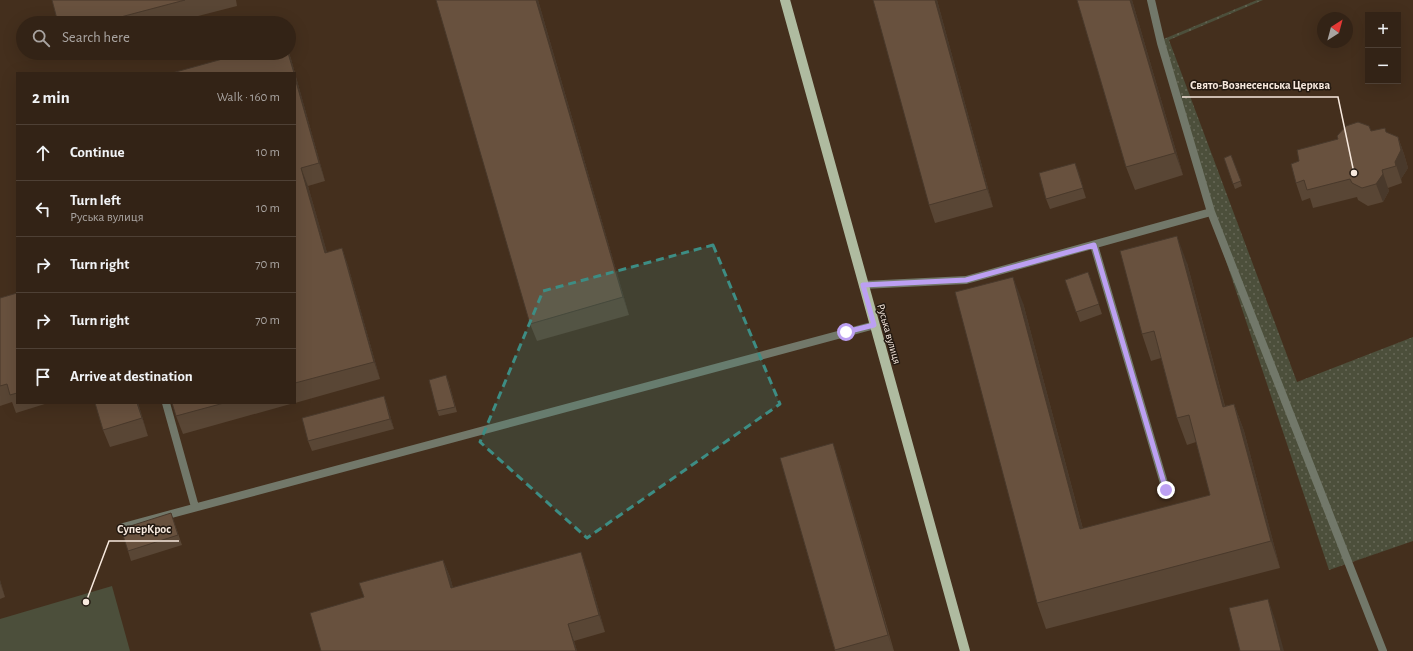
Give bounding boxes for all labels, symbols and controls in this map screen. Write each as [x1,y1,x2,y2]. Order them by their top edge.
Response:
north arrow [1317,12,1353,48]
map controls [1365,12,1401,84]
button: + [1365,12,1401,48]
search box [16,16,296,60]
icon: search [30,27,52,49]
text: Search here [62,30,130,45]
button: − [1365,48,1401,84]
callout: Свято-Вознесенська Церква [1182,73,1338,97]
text: Свято-Вознесенська Церква [1190,79,1330,91]
text: 2 min [32,89,70,106]
text: Walk · 160 m [217,91,280,104]
icon: ahead [32,142,54,164]
text: Continue [70,145,125,160]
text: 10 m [256,146,280,159]
text: Turn left [70,193,121,208]
icon: left [32,198,54,220]
text: 10 m [256,202,280,215]
text: Руська вулиця [70,211,144,224]
icon: right [32,254,54,276]
text: Turn right [70,257,129,272]
text: 70 m [255,258,280,271]
street label: Руська вулиця [875,303,903,365]
icon: right [32,310,54,332]
text: Turn right [70,313,129,328]
text: 70 m [255,314,280,327]
route start [837,323,855,341]
icon: arrive [32,366,54,388]
text: Arrive at destination [70,369,193,384]
route end [1157,481,1175,499]
callout: СуперКрос [109,517,179,541]
text: СуперКрос [117,523,171,536]

